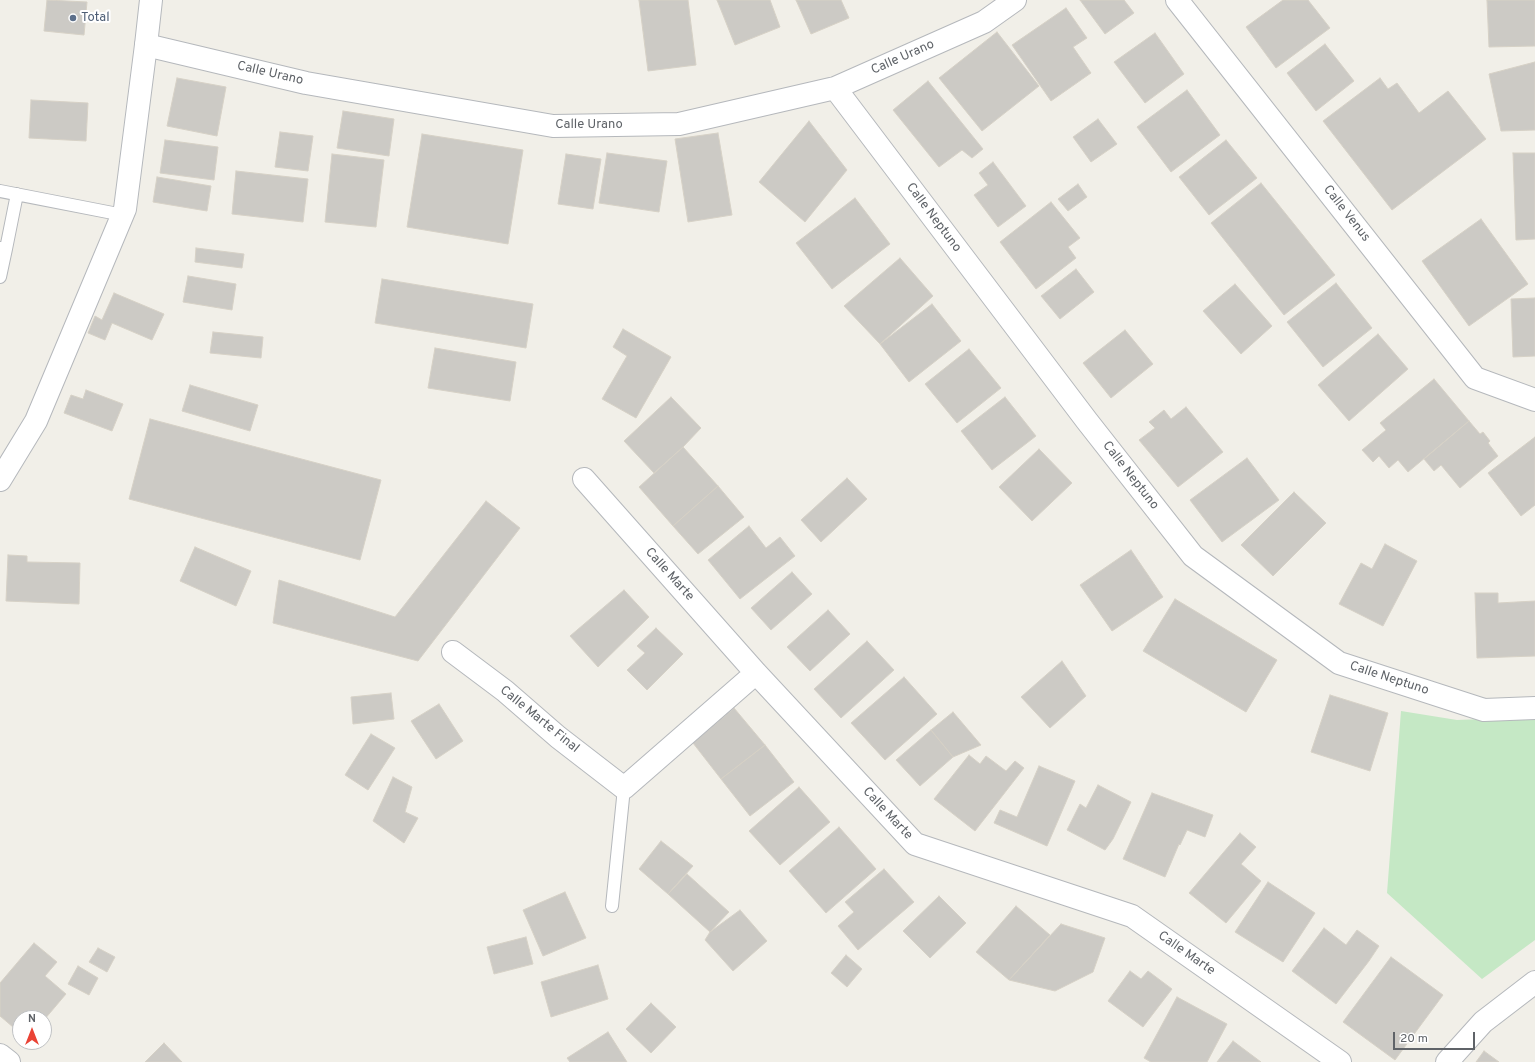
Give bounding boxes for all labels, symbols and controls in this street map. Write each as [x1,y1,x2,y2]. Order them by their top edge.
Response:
place label: Total [81,10,110,26]
marker: Total [68,13,78,23]
street label: Calle Urano [869,37,937,79]
street label: Calle Urano [235,59,305,89]
street label: Calle Urano [555,117,623,133]
street label: Calle Neptuno [902,180,964,256]
street label: Calle Venus [1319,183,1373,245]
street label: Calle Neptuno [1098,439,1162,513]
street label: Calle Marte [641,545,697,605]
street label: Calle Neptuno [1347,659,1431,699]
street label: Calle Marte Final [496,683,582,757]
street label: Calle Marte [859,784,915,844]
street label: Calle Marte [1154,929,1218,979]
north arrow [12,1010,52,1050]
text: N [28,1012,36,1026]
scale bar [1395,1024,1477,1050]
text: 20 m [1400,1031,1428,1047]

